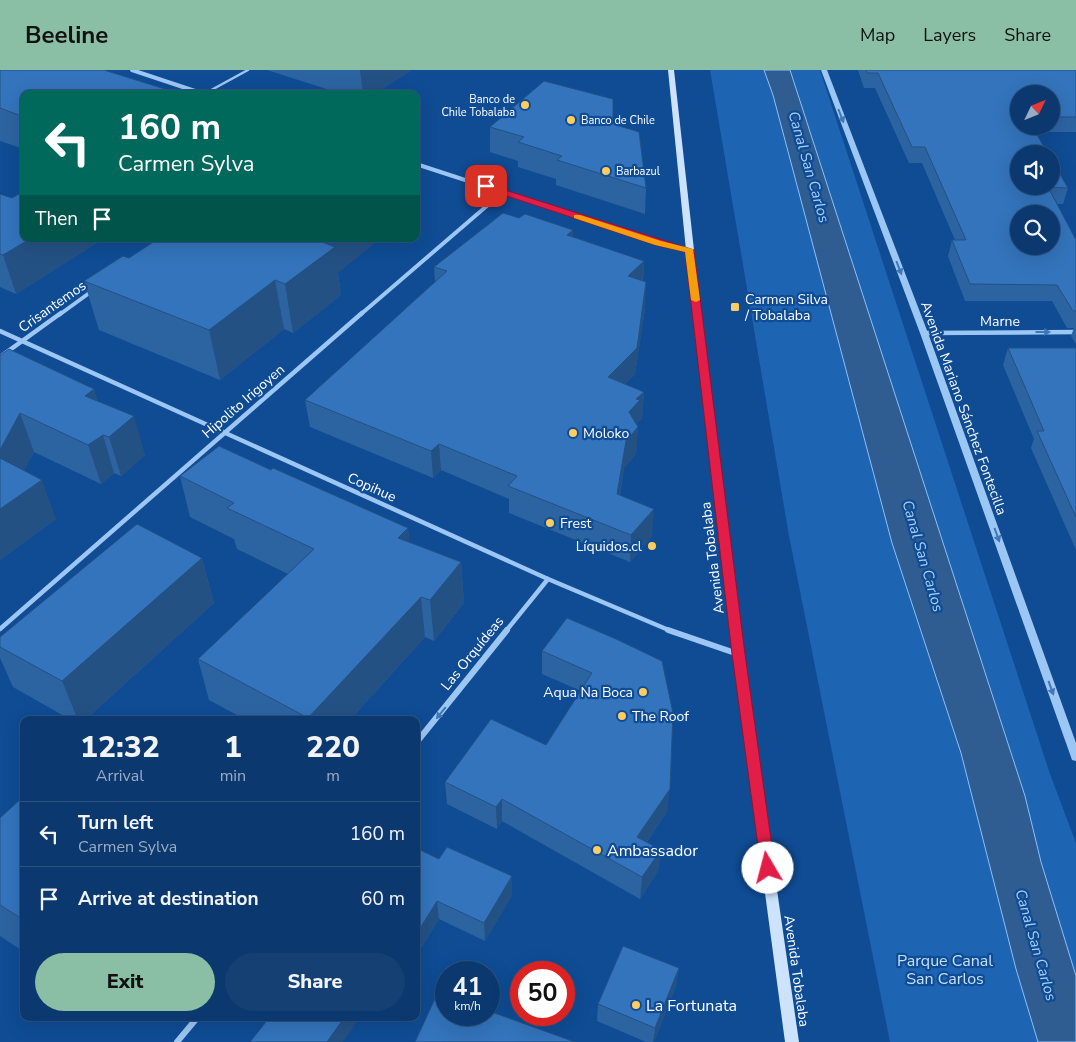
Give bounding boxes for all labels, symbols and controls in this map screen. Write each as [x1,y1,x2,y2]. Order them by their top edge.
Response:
text: Beeline [25,19,108,51]
text: Map [860,23,895,47]
text: Layers [923,23,976,47]
text: Share [1004,23,1051,47]
north arrow [1010,85,1060,135]
map controls [1010,85,1060,255]
place label: Banco de Chile Tobalaba [441,92,515,120]
marker: Banco de Chile Tobalaba [519,99,531,111]
text: 160 m [118,104,221,151]
one-way arrow [838,108,845,123]
water label: Canal San Carlos [784,109,834,225]
icon: left [35,110,100,175]
place label: Banco de Chile [581,113,655,128]
marker: Banco de Chile [565,114,577,126]
button: sound [1010,145,1060,195]
text: Carmen Sylva [118,149,254,179]
place label: Barbazul [616,164,661,179]
pin [465,165,507,207]
marker: Barbazul [600,165,612,177]
icon: arrive [472,172,500,200]
icon: arrive [88,205,116,233]
button: search [1010,205,1060,255]
text: Then [35,206,78,232]
one-way arrow [896,260,903,275]
street label: Crisantemos [15,276,90,337]
place label: Carmen Silva / Tobalaba [744,290,828,325]
street label: Avenida Mariano Sánchez Fontecilla [916,299,1011,518]
marker: Carmen Silva / Tobalaba [729,301,741,313]
street label: Marne [980,312,1020,331]
one-way arrow [1035,328,1051,336]
street label: Hipolito Irigoyen [198,360,289,443]
place label: Moloko [583,424,629,443]
marker: Moloko [567,427,579,439]
street label: Copihue [344,468,399,507]
water label: Canal San Carlos [898,498,948,614]
street label: Avenida Tobalaba [696,501,729,615]
place label: Frest [560,514,592,533]
marker: Frest [544,517,556,529]
one-way arrow [994,528,1001,543]
place label: Líquidos.cl [576,537,643,556]
marker: Líquidos.cl [646,540,658,552]
street label: Las Orquídeas [437,612,508,694]
one-way arrow [1048,681,1056,696]
place label: Aqua Na Boca [543,683,633,702]
marker: Aqua Na Boca [637,686,649,698]
one-way arrow [436,706,446,719]
place label: The Roof [632,707,689,726]
marker: The Roof [616,710,628,722]
text: 12:32 [80,727,160,768]
text: 1 [224,727,242,768]
text: 220 [306,727,360,768]
text: Arrival [96,765,144,787]
text: min [220,765,246,787]
text: m [326,765,340,787]
text: Turn left [78,810,153,836]
icon: left [35,820,63,848]
text: 160 m [350,821,405,847]
text: Carmen Sylva [78,836,177,858]
place label: Ambassador [607,840,698,862]
position arrow [741,841,793,893]
marker: Ambassador [591,844,603,856]
icon: arrive [35,885,63,913]
text: Arrive at destination [78,886,259,912]
text: 60 m [361,886,405,912]
water label: Canal San Carlos [1011,887,1061,1003]
street label: Avenida Tobalaba [779,914,814,1028]
park label: Parque Canal San Carlos [897,950,993,990]
button: Exit [35,953,215,1011]
button: Share [225,953,405,1011]
speed limit sign: 50 [510,961,575,1026]
text: 41 [452,970,483,1004]
place label: La Fortunata [646,995,737,1017]
text: km/h [454,998,481,1014]
marker: La Fortunata [630,999,642,1011]

